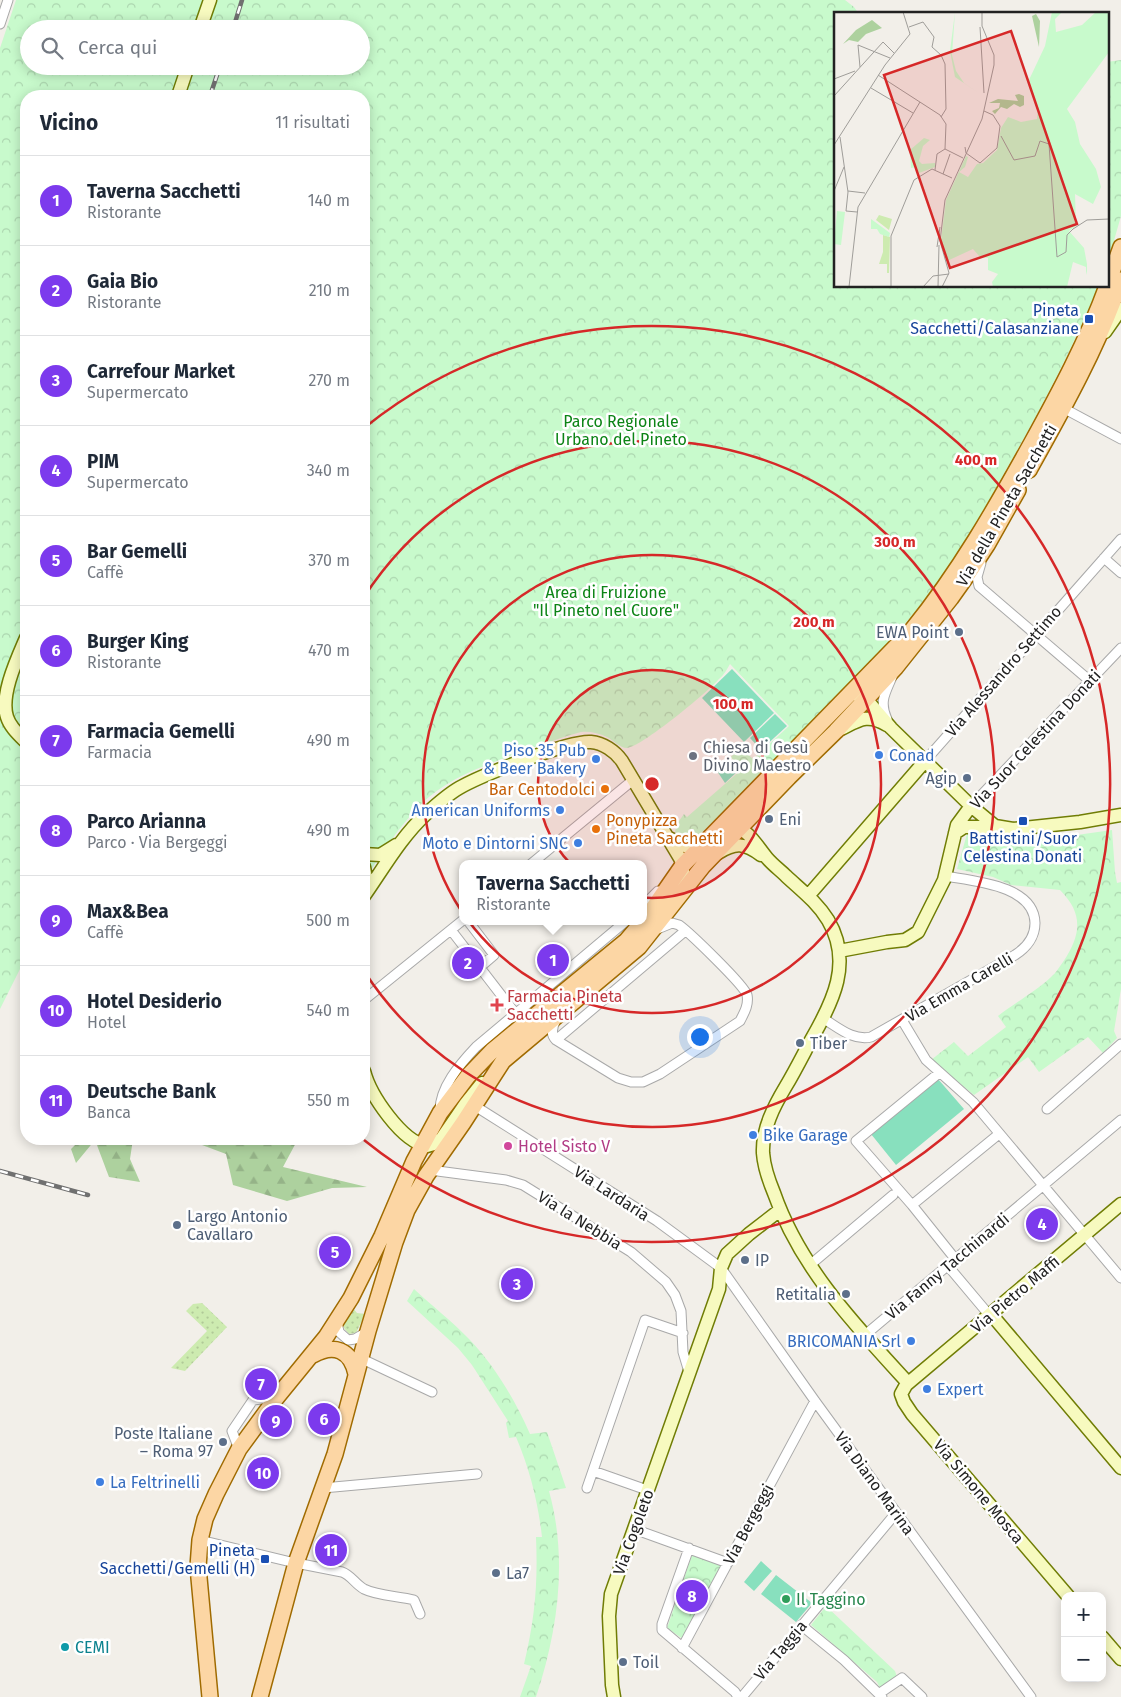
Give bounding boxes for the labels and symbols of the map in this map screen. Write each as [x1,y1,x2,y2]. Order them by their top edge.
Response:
inset map [834,12,1108,288]
place label: Pineta Sacchetti/Calasanziane [910,301,1079,338]
marker: Pineta Sacchetti/Calasanziane [1083,313,1095,325]
park label: Parco Regionale Urbano del Pineto [555,412,687,449]
street label: Via della Pineta Sacchetti [952,421,1061,590]
text: 400 m [955,451,997,469]
text: 300 m [873,533,916,551]
park label: Area di Fruizione "Il Pineto nel Cuore" [533,583,679,620]
street label: Via Alessandro Settimo [941,602,1065,741]
text: 200 m [793,613,835,631]
place label: EWA Point [876,623,949,642]
marker: EWA Point [953,626,965,638]
street label: Via Suor Celestina Donati [966,666,1105,813]
text: 100 m [713,695,753,713]
place label: Chiesa di Gesù Divino Maestro [703,738,811,775]
place label: Piso 35 Pub & Beer Bakery [483,741,586,778]
place label: Conad [889,746,935,765]
marker: Conad [873,749,885,761]
marker: Chiesa di Gesù Divino Maestro [687,750,699,762]
marker: Piso 35 Pub & Beer Bakery [590,753,602,765]
place label: Agip [925,769,957,788]
marker: Agip [961,772,973,784]
centre of rings [643,775,661,793]
place label: Bar Centodolci [489,780,595,799]
marker: Bar Centodolci [599,783,611,795]
place label: American Uniforms [412,801,550,820]
marker: American Uniforms [554,804,566,816]
place label: Eni [779,810,801,829]
place label: Ponypizza Pineta Sacchetti [606,811,723,848]
marker: Eni [763,813,775,825]
marker: Battistini/Suor Celestina Donati [1017,815,1029,827]
marker: Ponypizza Pineta Sacchetti [590,823,602,835]
place label: Battistini/Suor Celestina Donati [964,829,1082,866]
place label: Moto e Dintorni SNC [422,834,568,853]
marker: Moto e Dintorni SNC [572,837,584,849]
pin: 1 [537,941,569,979]
pin: 2 [452,944,484,982]
street label: Via Emma Carelli [902,949,1016,1026]
place label: Farmacia Pineta Sacchetti [507,987,623,1024]
marker: Farmacia Pineta Sacchetti [491,999,503,1011]
your location [687,1024,713,1050]
place label: Tiber [810,1034,848,1053]
marker: Tiber [794,1037,806,1049]
place label: Bike Garage [763,1126,848,1145]
marker: Bike Garage [747,1129,759,1141]
place label: Hotel Sisto V [518,1137,610,1156]
marker: Hotel Sisto V [502,1140,514,1152]
street label: Via Lardaria [570,1162,653,1225]
street label: Via la Nebbia [534,1187,625,1254]
pin: 4 [1026,1205,1058,1243]
place label: Largo Antonio Cavallaro [187,1207,288,1244]
street label: Via Fanny Tacchinardi [882,1209,1013,1324]
marker: Largo Antonio Cavallaro [171,1219,183,1231]
pin: 5 [319,1233,351,1271]
place label: IP [755,1251,769,1270]
street label: Via Pietro Maffi [967,1252,1063,1337]
marker: IP [739,1254,751,1266]
pin: 3 [501,1265,533,1303]
place label: Retitalia [775,1285,836,1304]
marker: Retitalia [840,1288,852,1300]
place label: BRICOMANIA Srl [787,1332,901,1351]
marker: BRICOMANIA Srl [905,1335,917,1347]
pin: 7 [245,1365,277,1403]
place label: Expert [937,1380,984,1399]
marker: Expert [921,1383,933,1395]
pin: 6 [308,1400,340,1438]
pin: 9 [260,1402,292,1440]
place label: Poste Italiane – Roma 97 [114,1424,213,1461]
street label: Via Diano Marina [831,1428,918,1539]
street label: Via Simone Mosca [929,1435,1028,1547]
marker: Poste Italiane – Roma 97 [217,1436,229,1448]
pin: 10 [247,1454,279,1492]
place label: La Feltrinelli [110,1473,200,1492]
marker: La Feltrinelli [94,1476,106,1488]
street label: Via Bergeggi [719,1481,778,1568]
street label: Via Cogoleto [609,1487,658,1578]
pin: 11 [315,1531,347,1569]
place label: Pineta Sacchetti/Gemelli (H) [100,1541,255,1578]
marker: Pineta Sacchetti/Gemelli (H) [259,1553,271,1565]
place label: La7 [506,1564,529,1583]
marker: La7 [490,1567,502,1579]
pin: 8 [676,1577,708,1615]
place label: Il Taggino [796,1590,866,1609]
marker: Il Taggino [780,1593,792,1605]
street label: Via Taggia [750,1617,811,1684]
place label: CEMI [75,1638,110,1657]
marker: CEMI [59,1641,71,1653]
place label: Toil [633,1653,659,1672]
marker: Toil [617,1656,629,1668]

